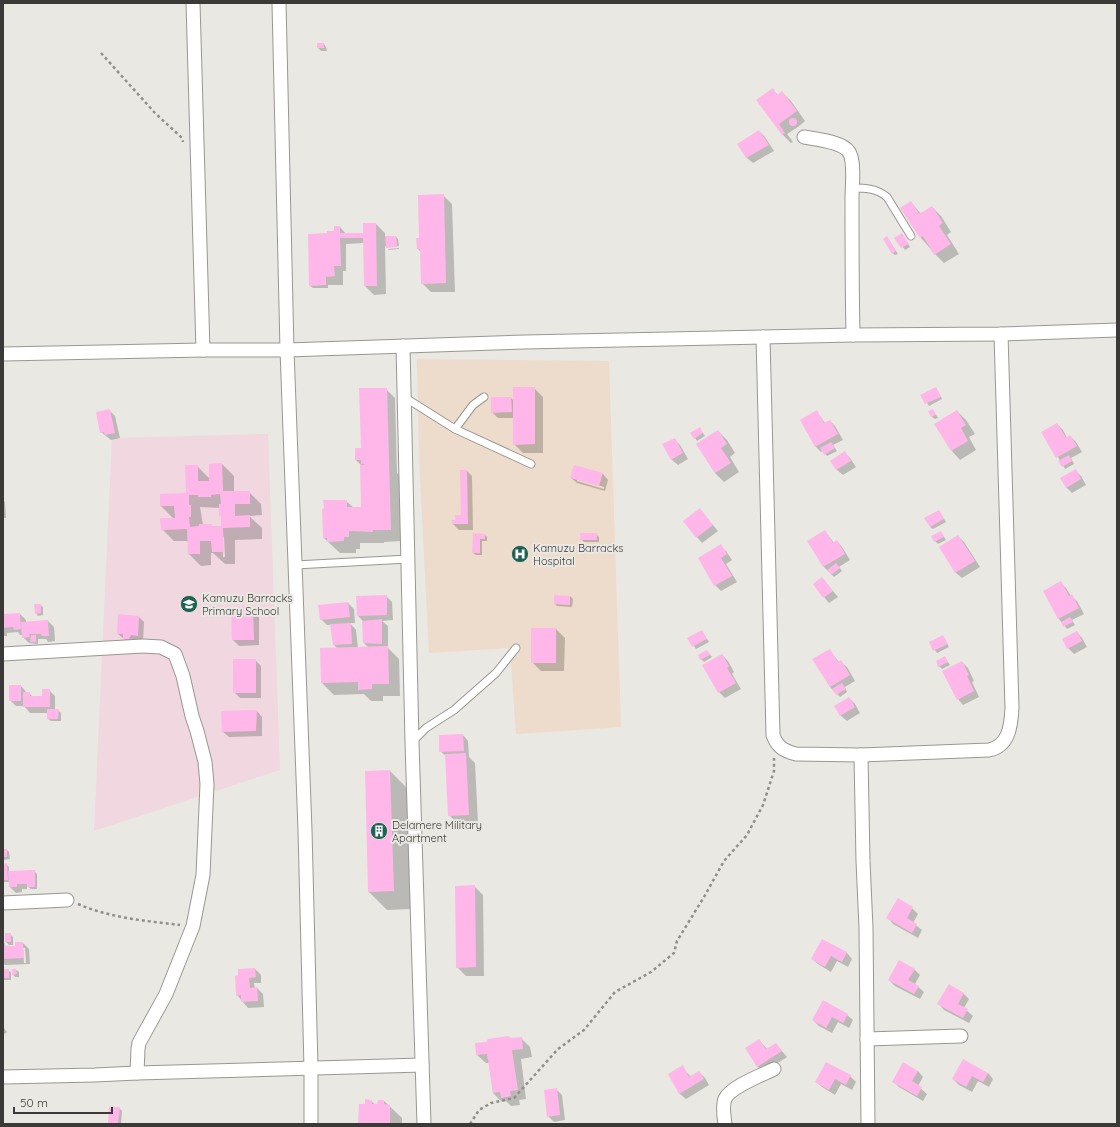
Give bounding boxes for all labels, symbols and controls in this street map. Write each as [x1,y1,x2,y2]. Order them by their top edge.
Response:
place label: Kamuzu Barracks Hospital [533,541,623,568]
hospital icon: Kamuzu Barracks Hospital [510,544,530,564]
place label: Kamuzu Barracks Primary School [202,591,292,618]
school or university icon: Kamuzu Barracks Primary School [179,594,199,614]
place label: Delamere Military Apartment [392,818,482,845]
building icon: Delamere Military Apartment [369,821,389,841]
scale bar [14,1089,112,1115]
text: 50 m [20,1095,48,1110]

